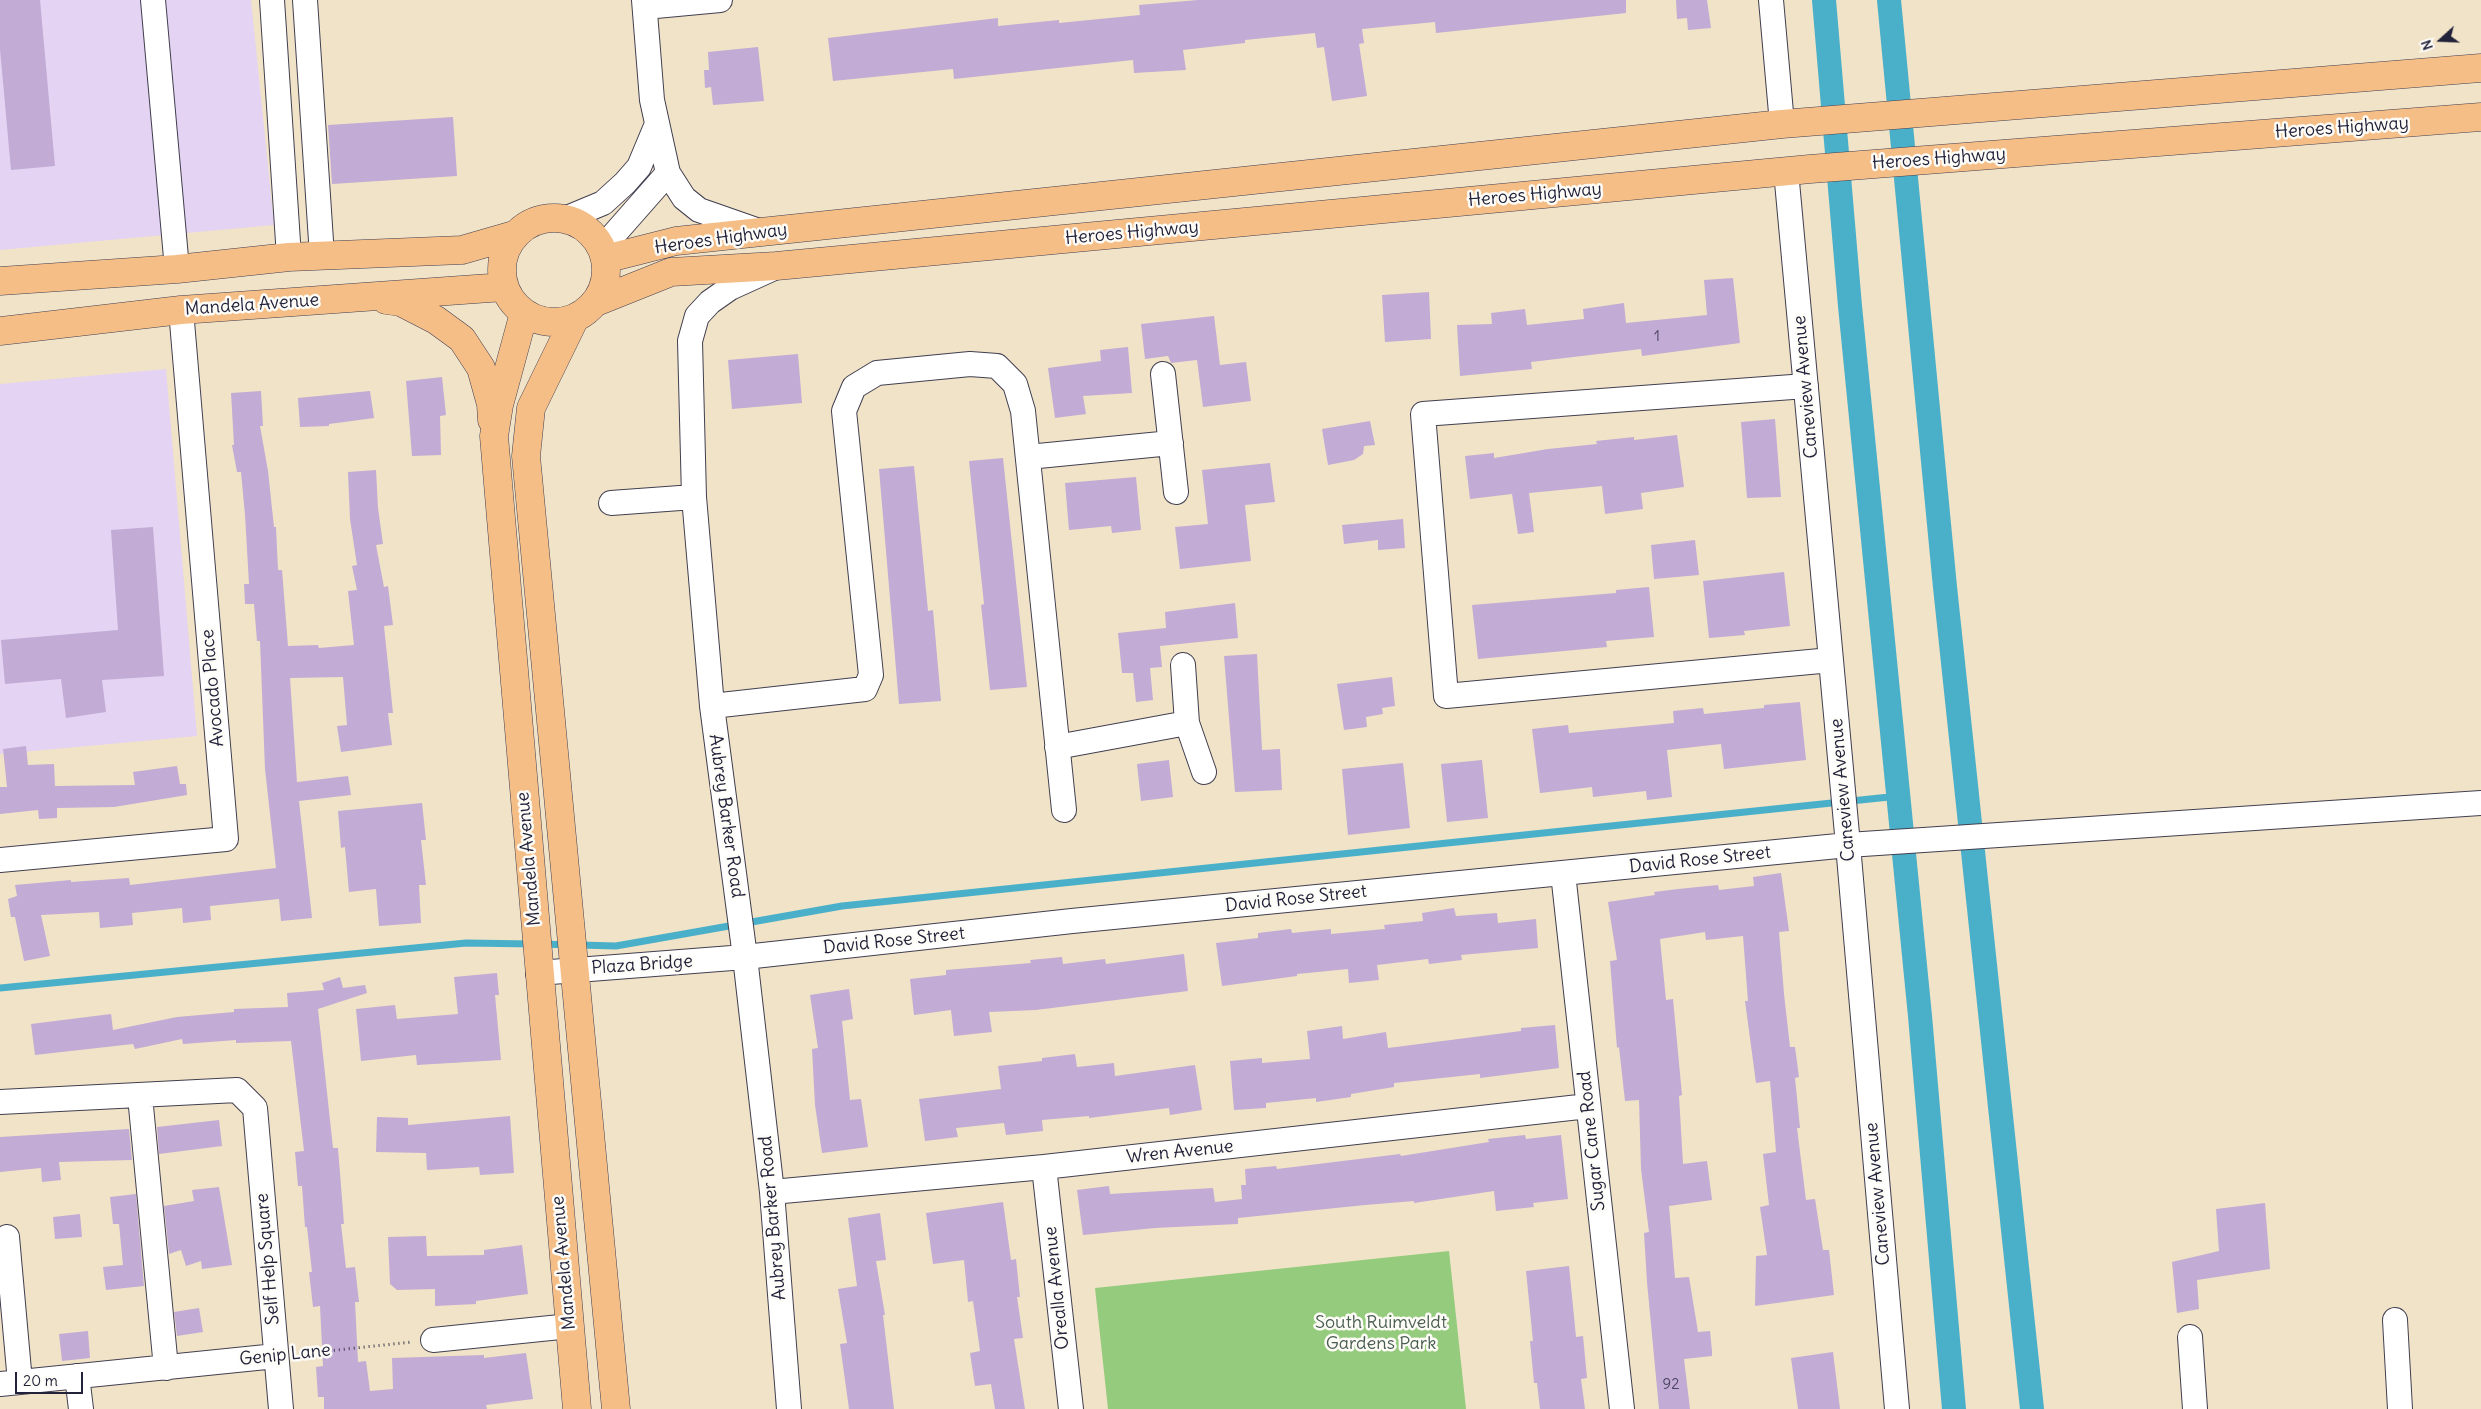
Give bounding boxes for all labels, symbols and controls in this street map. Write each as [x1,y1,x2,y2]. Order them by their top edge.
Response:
north arrow [2416,15,2466,65]
text: N [2417,38,2437,53]
street label: Heroes Highway [2275,113,2409,143]
street label: Heroes Highway [1872,144,2006,174]
street label: Heroes Highway [1467,178,1603,212]
street label: Heroes Highway [1064,216,1200,250]
street label: Heroes Highway [653,219,789,259]
street label: Mandela Avenue [184,290,320,320]
street label: Caneview Avenue [1789,315,1823,459]
house number: 1 [1654,328,1660,346]
street label: Avocado Place [197,628,229,748]
street label: Caneview Avenue [1826,718,1860,862]
street label: Aubrey Barker Road [704,733,748,899]
street label: Mandela Avenue [512,791,546,927]
street label: David Rose Street [1628,842,1772,878]
street label: David Rose Street [1224,881,1368,917]
street label: David Rose Street [822,923,966,959]
street label: Plaza Bridge [591,951,693,979]
street label: Sugar Cane Road [1574,1070,1610,1212]
street label: Caneview Avenue [1861,1122,1895,1266]
street label: Aubrey Barker Road [755,1135,791,1301]
street label: Wren Avenue [1125,1136,1235,1168]
street label: Self Help Square [251,1192,285,1326]
street label: Mandela Avenue [547,1195,581,1331]
street label: Orealla Avenue [1040,1225,1074,1351]
park label: South Ruimveldt Gardens Park [1315,1312,1447,1355]
street label: Genip Lane [238,1339,332,1371]
scale bar [18,1362,85,1394]
text: 20 m [23,1371,58,1390]
house number: 92 [1663,1376,1679,1394]

